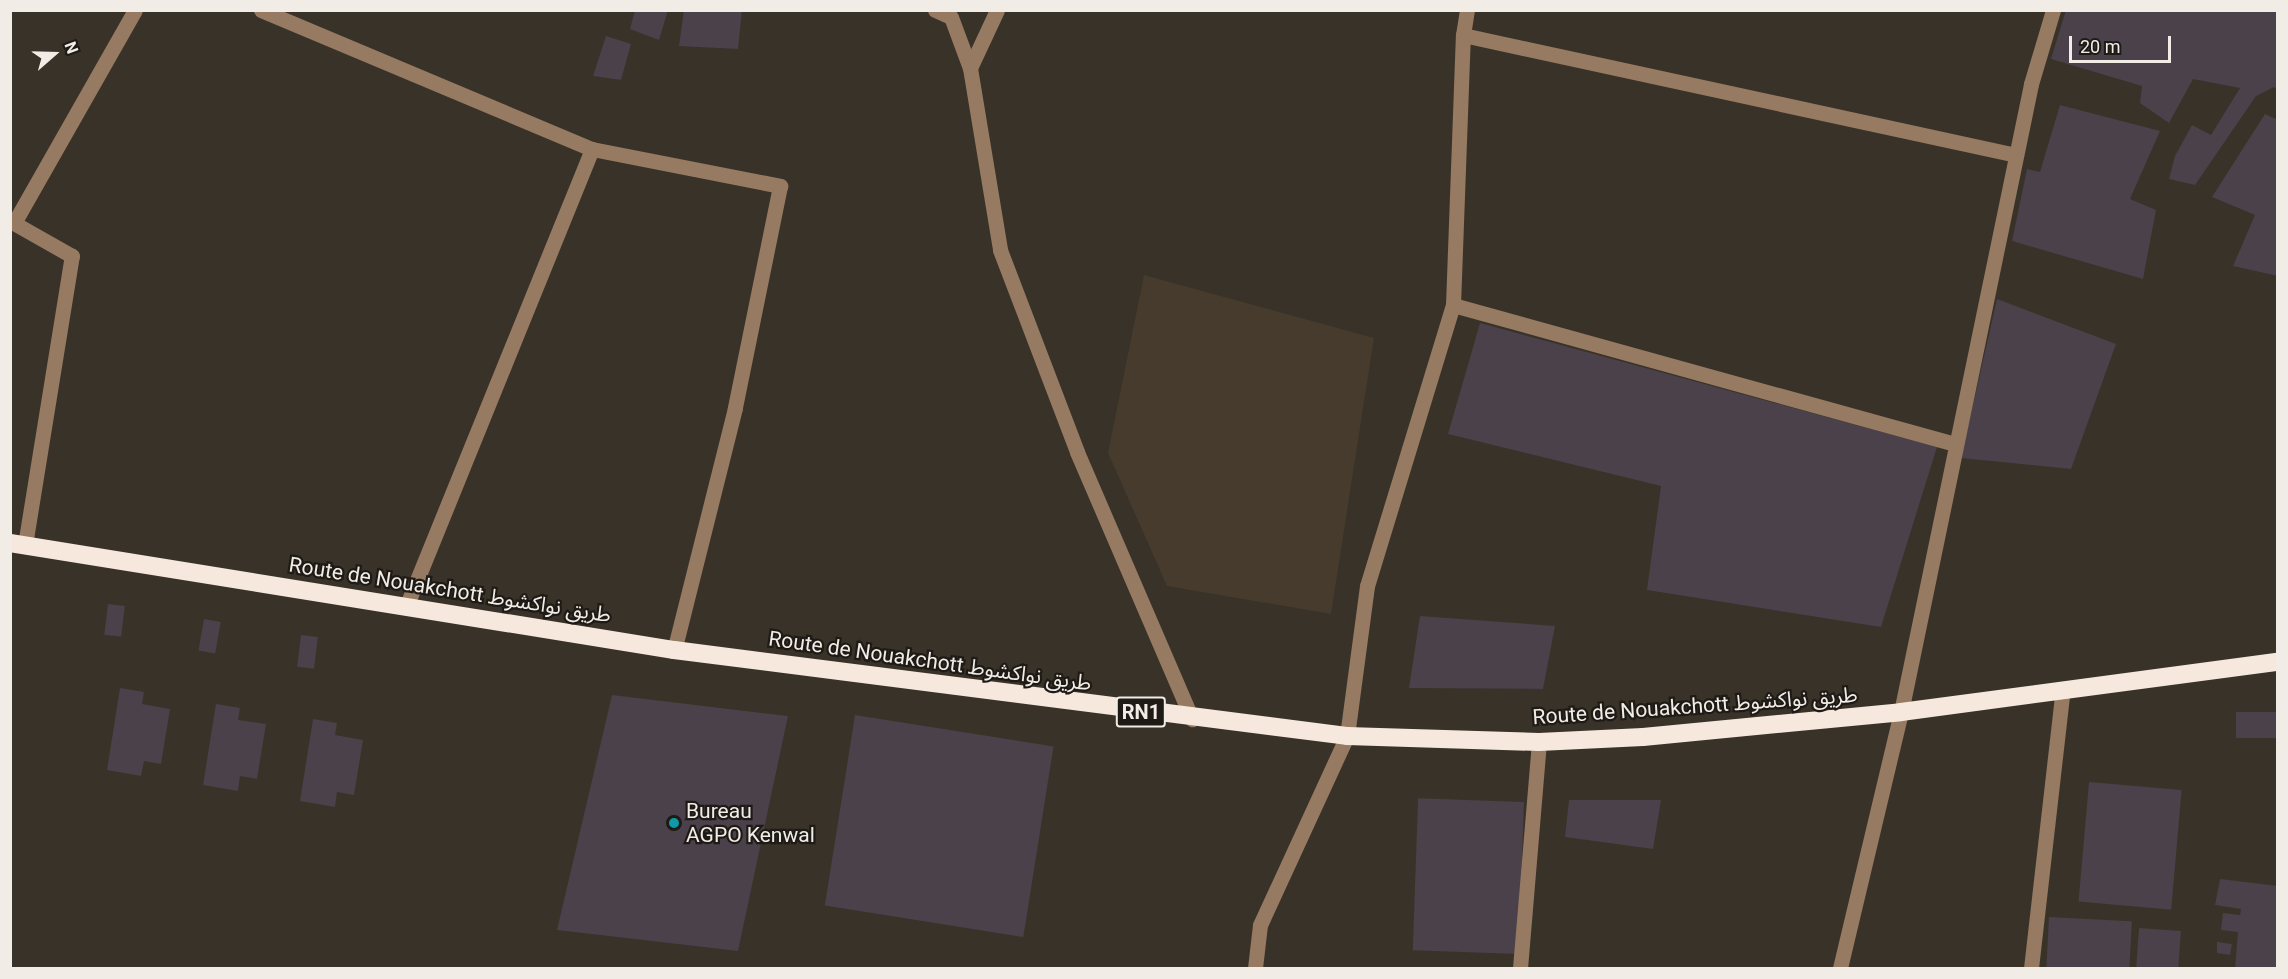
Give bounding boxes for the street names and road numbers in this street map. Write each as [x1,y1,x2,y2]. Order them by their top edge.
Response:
street label: Route de Nouakchott طريق نواكشوط [287,552,613,628]
street label: Route de Nouakchott طريق نواكشوط [767,626,1093,696]
street label: Route de Nouakchott طريق نواكشوط [1532,682,1858,730]
road number: RN1 [1116,695,1166,729]

